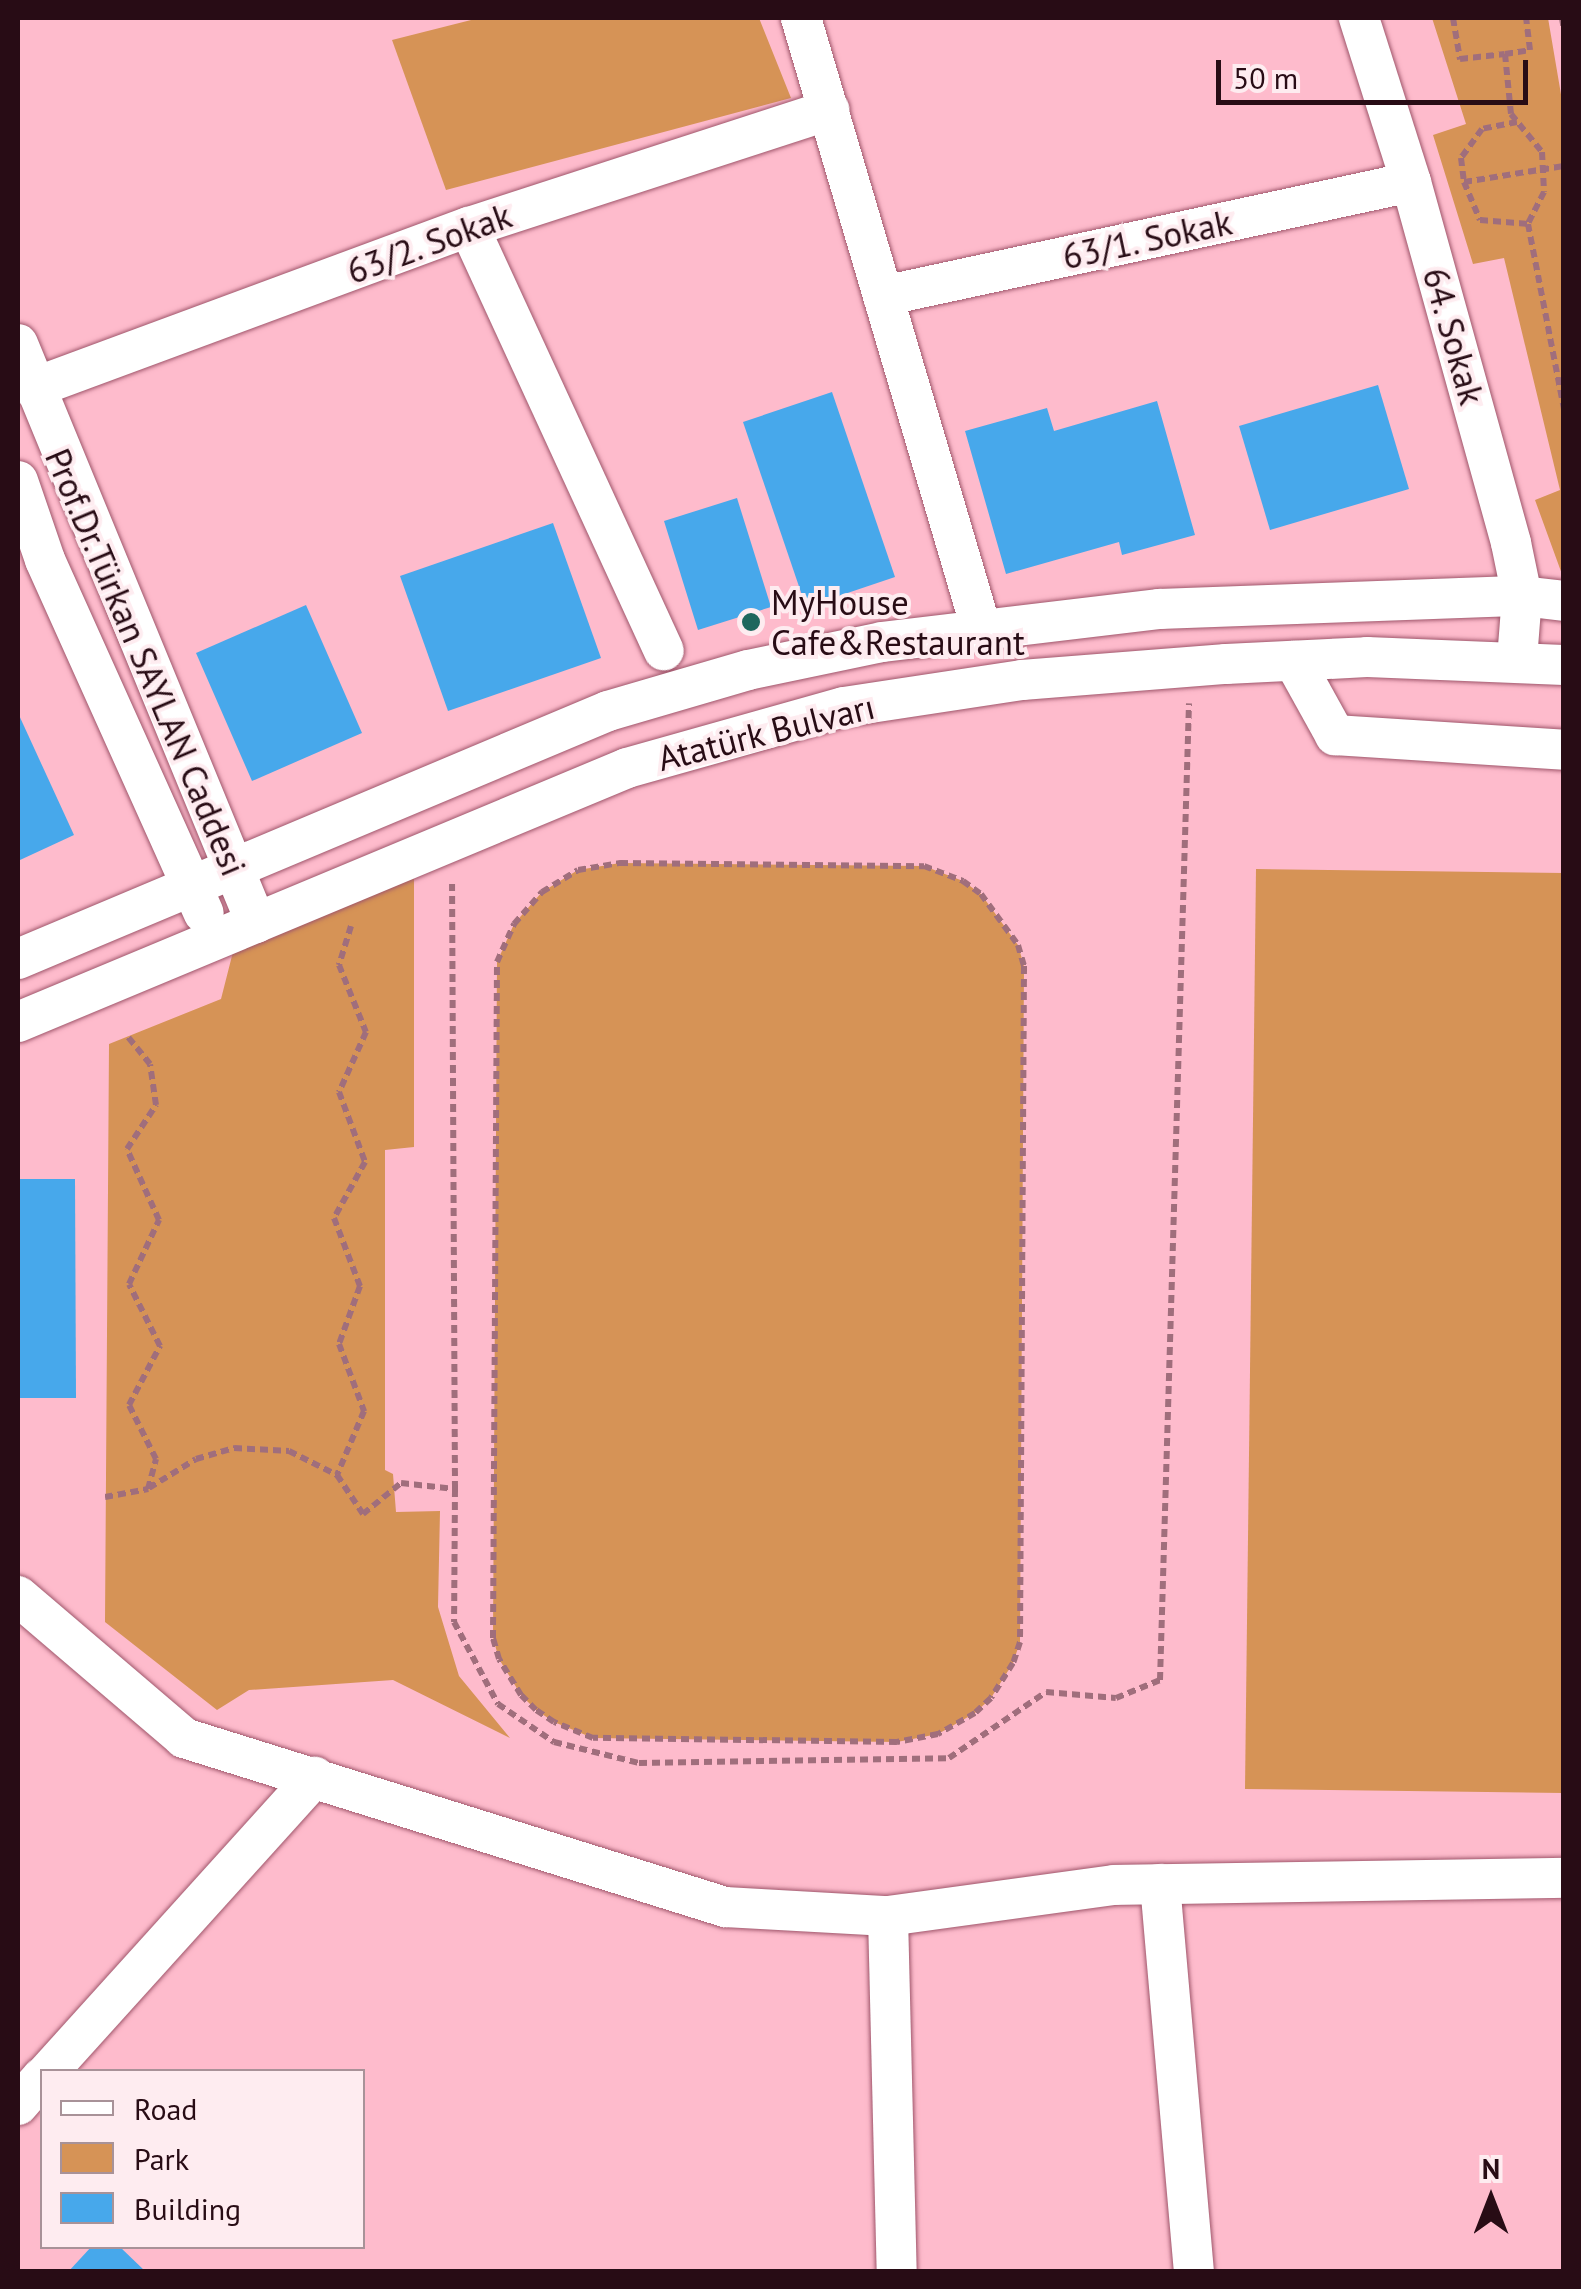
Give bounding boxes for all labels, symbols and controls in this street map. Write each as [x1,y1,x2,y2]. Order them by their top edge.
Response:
scale bar [1221,40,1534,102]
text: 50 m [1233,58,1298,97]
street label: 63/2. Sokak [340,193,518,293]
street label: 63/1. Sokak [1057,200,1237,278]
street label: 64. Sokak [1414,261,1494,411]
street label: Prof.Dr.Türkan SAYLAN Caddesi [37,442,255,882]
place label: MyHouse Cafe&Restaurant [771,581,1025,663]
marker: MyHouse Cafe&Restaurant [740,611,762,633]
street label: Atatürk Bulvarı [653,685,879,779]
legend [40,2069,365,2249]
text: Road [134,2089,198,2128]
text: Park [134,2139,189,2178]
north arrow [1441,2149,1541,2249]
text: N [1482,2150,1500,2187]
text: Building [134,2189,241,2228]

